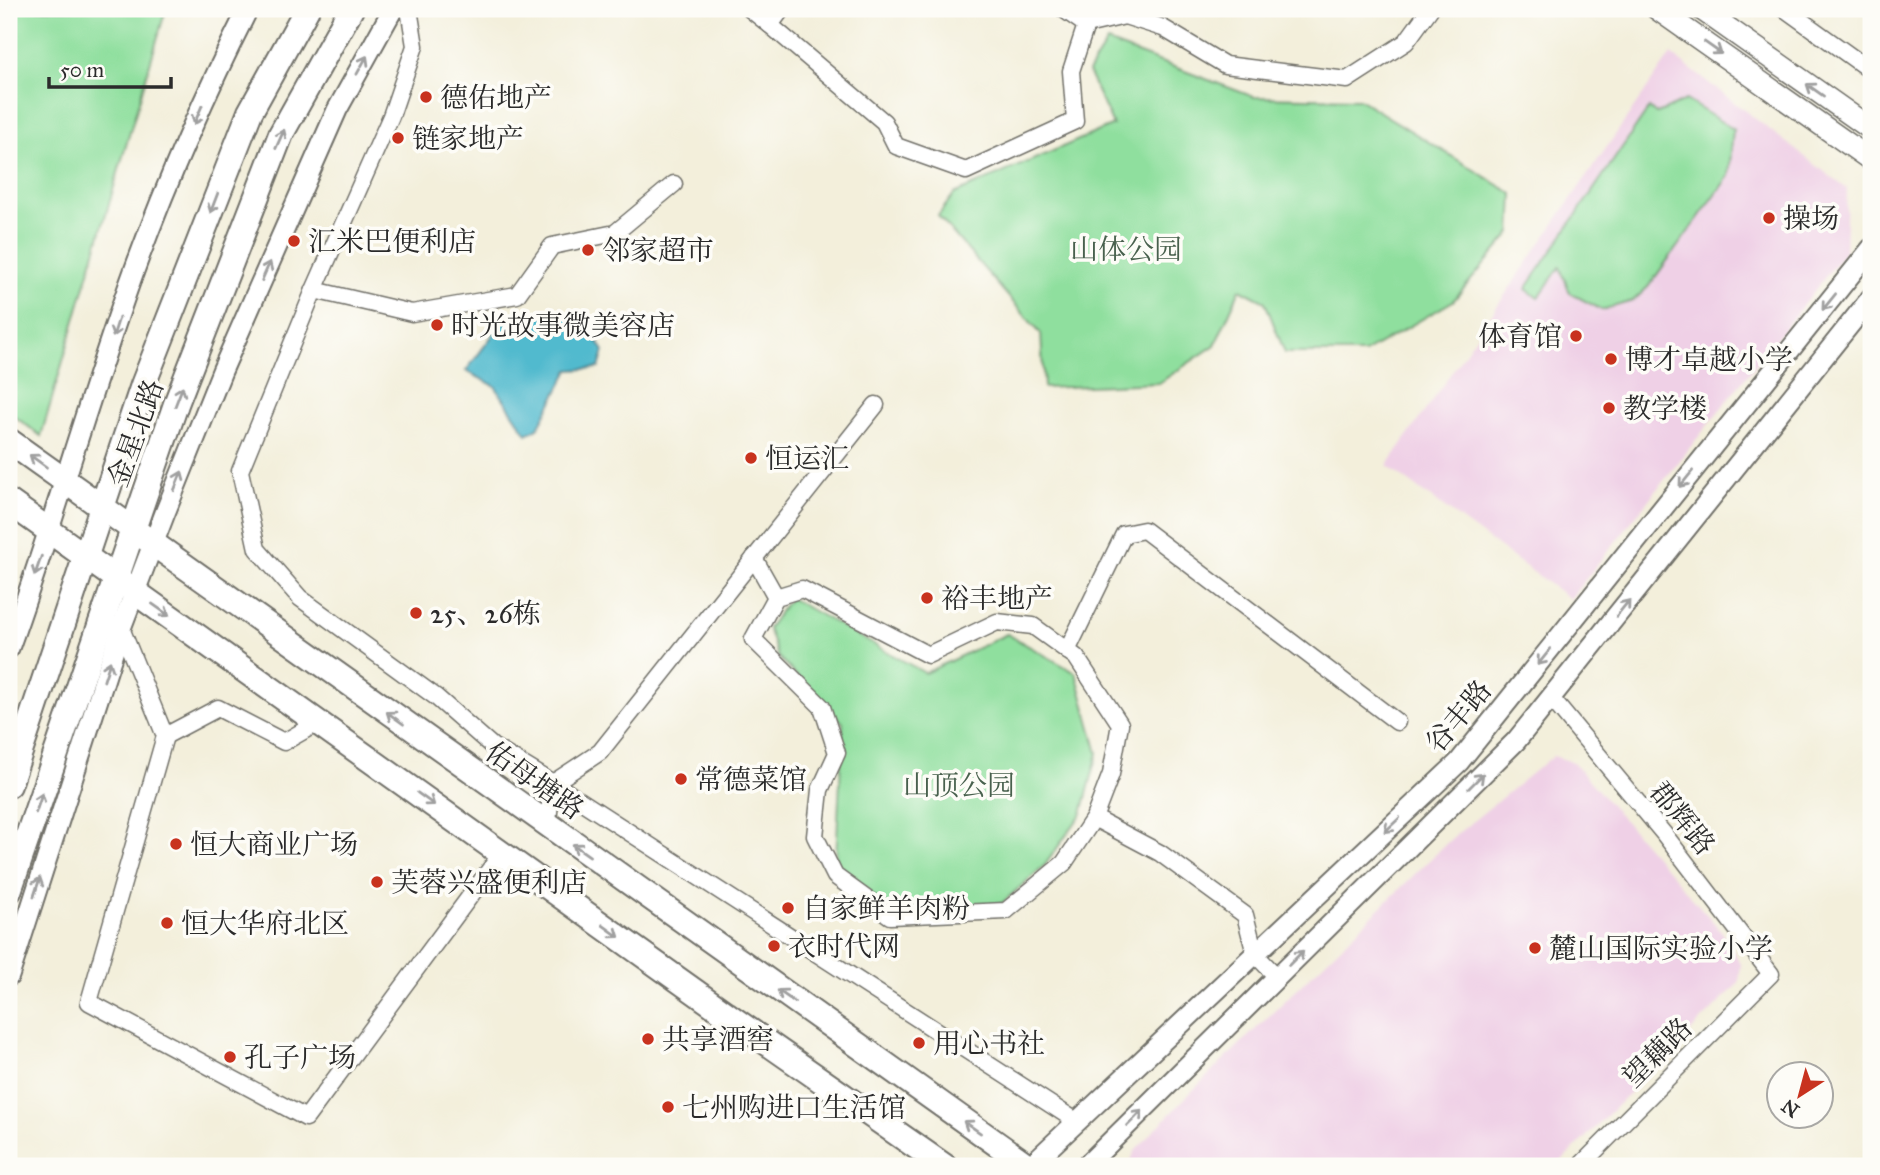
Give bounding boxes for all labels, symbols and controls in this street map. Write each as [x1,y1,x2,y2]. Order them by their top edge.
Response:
one-way arrow [1703,41,1722,55]
scale bar [49,46,172,90]
one-way arrow [356,55,369,76]
text: 50 m [60,57,105,83]
place label: 德佑地产 [440,80,552,115]
one-way arrow [1806,83,1825,97]
marker: 德佑地产 [418,89,434,105]
one-way arrow [191,103,204,125]
place label: 链家地产 [412,121,524,156]
one-way arrow [274,128,287,150]
marker: 链家地产 [390,130,406,146]
one-way arrow [207,191,220,213]
place label: 操场 [1783,201,1839,236]
marker: 操场 [1761,210,1777,226]
place label: 汇米巴便利店 [308,224,476,259]
park label: 山体公园 [1070,232,1182,267]
marker: 汇米巴便利店 [286,233,302,249]
place label: 邻家超市 [602,233,714,268]
marker: 邻家超市 [580,242,596,258]
one-way arrow [260,261,273,282]
one-way arrow [1821,292,1836,311]
place label: 时光故事微美容店 [451,308,675,343]
one-way arrow [108,315,121,337]
marker: 时光故事微美容店 [429,317,445,333]
place label: 体育馆 [1478,319,1562,354]
marker: 体育馆 [1568,328,1584,344]
place label: 博才卓越小学 [1625,342,1793,377]
marker: 博才卓越小学 [1603,351,1619,367]
street label: 金星北路 [100,375,171,492]
one-way arrow [174,386,187,407]
place label: 教学楼 [1623,391,1707,426]
marker: 教学楼 [1601,400,1617,416]
place label: 恒运汇 [765,441,849,476]
marker: 恒运汇 [743,450,759,466]
one-way arrow [29,454,48,468]
one-way arrow [172,470,185,492]
one-way arrow [1679,470,1694,488]
one-way arrow [31,555,43,577]
place label: 裕丰地产 [941,581,1053,616]
marker: 裕丰地产 [919,590,935,606]
place label: 25、26栋 [430,596,541,631]
one-way arrow [1615,599,1631,617]
one-way arrow [151,603,170,617]
marker: 25、26栋 [408,605,424,621]
one-way arrow [1536,647,1552,665]
one-way arrow [101,660,114,682]
street label: 谷丰路 [1418,673,1499,760]
one-way arrow [386,711,405,725]
street label: 佑母塘路 [479,734,591,827]
place label: 常德菜馆 [695,762,807,797]
park label: 山顶公园 [903,768,1015,803]
marker: 常德菜馆 [673,771,689,787]
one-way arrow [1467,773,1484,790]
street label: 郡辉路 [1643,775,1723,862]
one-way arrow [416,792,435,806]
one-way arrow [34,793,46,815]
one-way arrow [1384,817,1401,834]
place label: 恒大商业广场 [190,827,358,862]
marker: 恒大商业广场 [168,836,184,852]
one-way arrow [572,843,591,857]
place label: 芙蓉兴盛便利店 [391,865,587,900]
marker: 芙蓉兴盛便利店 [369,874,385,890]
one-way arrow [32,877,44,899]
place label: 自家鲜羊肉粉 [802,891,970,926]
marker: 自家鲜羊肉粉 [780,900,796,916]
place label: 恒大华府北区 [181,906,349,941]
marker: 恒大华府北区 [159,915,175,931]
one-way arrow [601,924,620,939]
place label: 衣时代网 [788,929,900,964]
place label: 麓山国际实验小学 [1549,931,1773,966]
marker: 衣时代网 [766,938,782,954]
marker: 麓山国际实验小学 [1527,940,1543,956]
one-way arrow [1288,949,1305,966]
one-way arrow [777,988,796,1003]
street label: 望藕路 [1615,1010,1699,1094]
place label: 共享酒窖 [662,1022,774,1057]
place label: 用心书社 [933,1026,1045,1061]
marker: 共享酒窖 [640,1031,656,1047]
marker: 用心书社 [911,1035,927,1051]
place label: 孔子广场 [244,1040,356,1075]
marker: 孔子广场 [222,1049,238,1065]
north arrow [1764,1060,1834,1130]
place label: 七州购进口生活馆 [682,1090,906,1125]
text: N [1777,1094,1804,1122]
marker: 七州购进口生活馆 [660,1099,676,1115]
one-way arrow [1126,1110,1143,1127]
one-way arrow [963,1120,982,1134]

